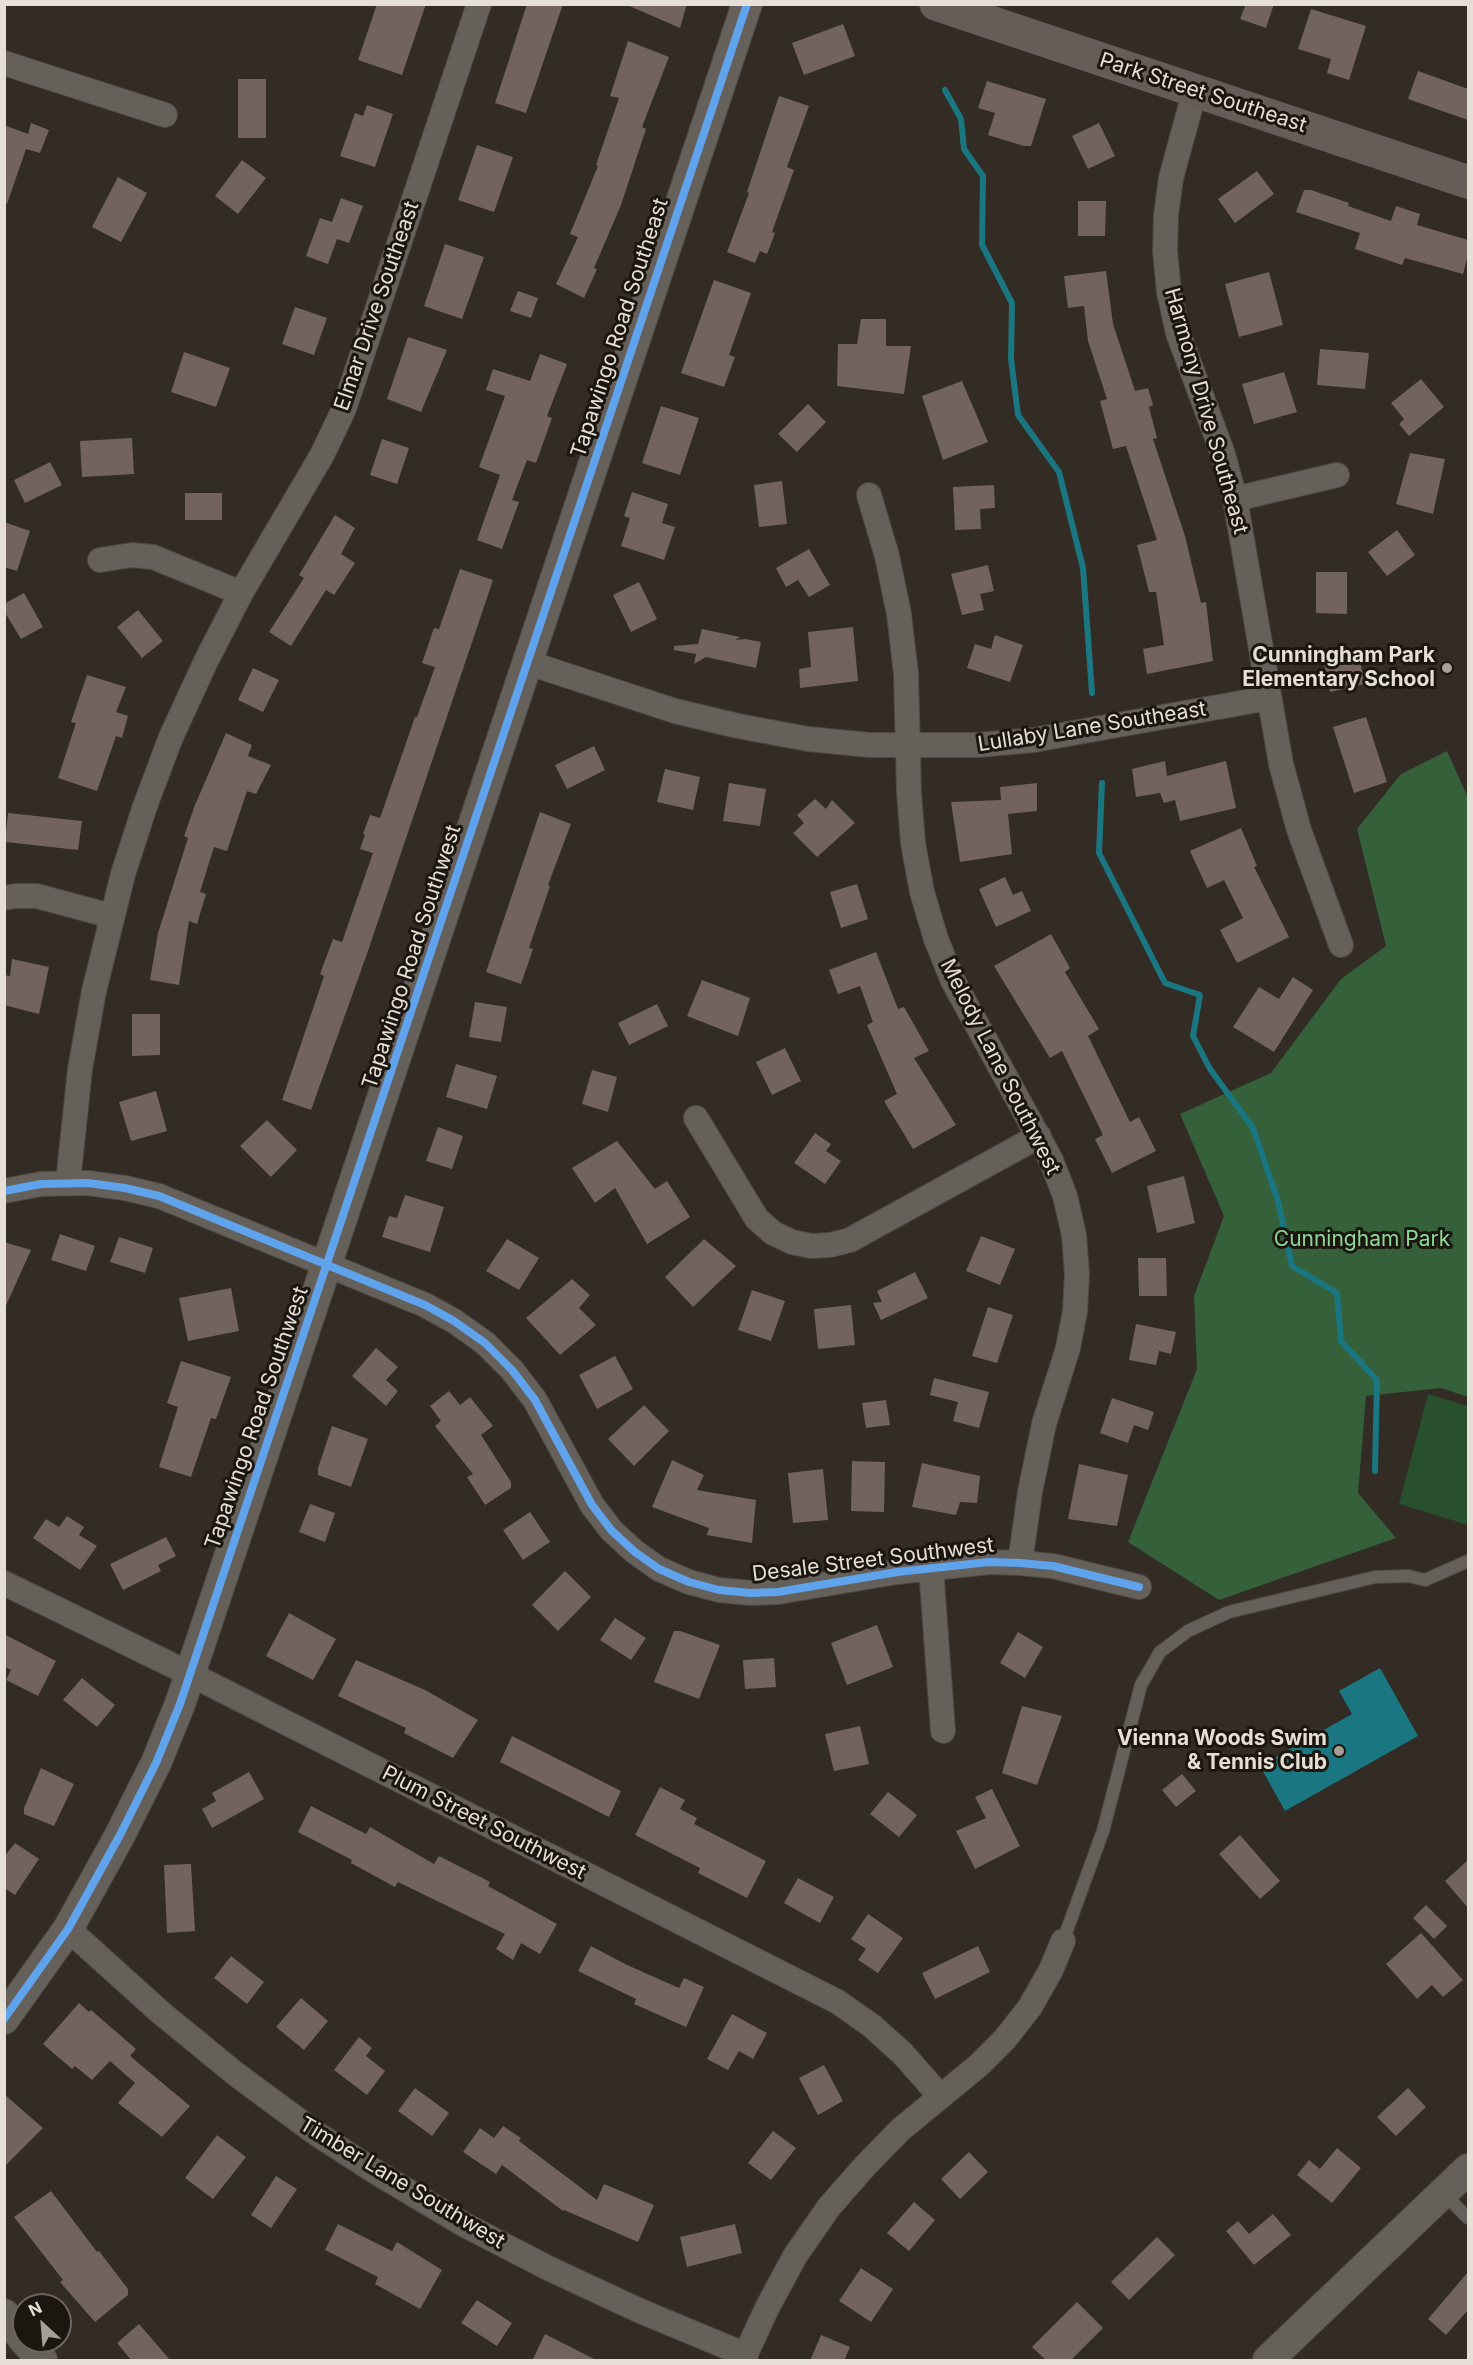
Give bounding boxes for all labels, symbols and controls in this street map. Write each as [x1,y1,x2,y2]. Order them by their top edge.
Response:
street label: Park Street Southeast [1096,48,1310,138]
street label: Tapawingo Road Southeast [566,195,674,461]
street label: Elmar Drive Southeast [329,198,425,414]
street label: Harmony Drive Southeast [1159,285,1253,537]
place label: Cunningham Park Elementary School [1242,643,1435,693]
marker: Cunningham Park Elementary School [1440,661,1454,675]
street label: Lullaby Lane Southeast [976,697,1208,757]
street label: Tapawingo Road Southwest [357,822,467,1092]
street label: Melody Lane Southwest [935,955,1065,1179]
park label: Cunningham Park [1274,1227,1450,1253]
street label: Tapawingo Road Southwest [200,1283,314,1553]
street label: Desale Street Southwest [751,1533,995,1587]
place label: Vienna Woods Swim & Tennis Club [1117,1726,1327,1776]
marker: Vienna Woods Swim & Tennis Club [1332,1744,1346,1758]
street label: Plum Street Southwest [378,1761,590,1885]
street label: Timber Lane Southwest [295,2112,509,2254]
north arrow [12,2293,72,2353]
text: N [25,2297,45,2320]

